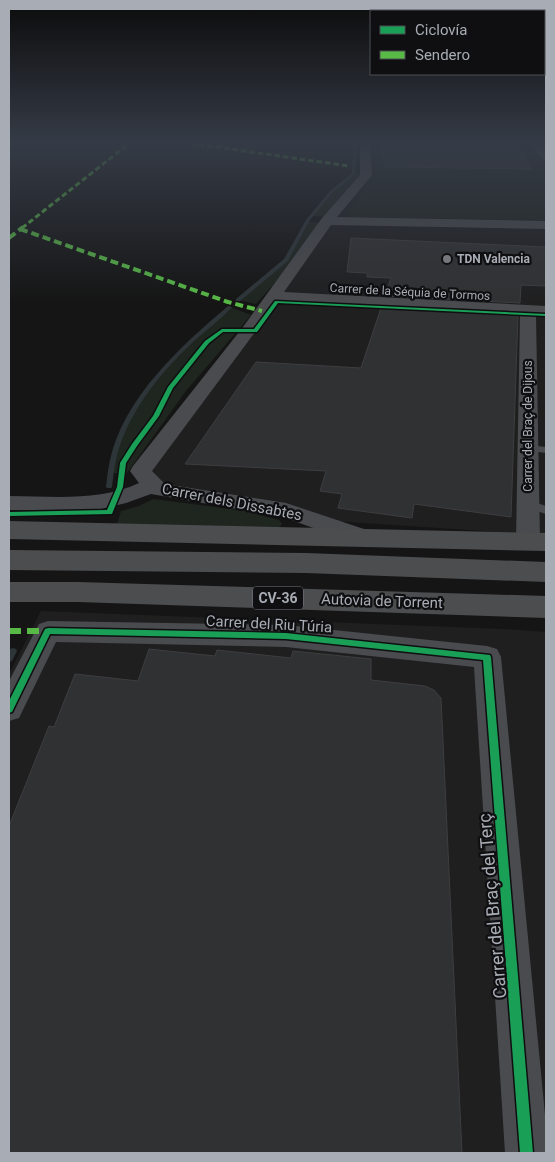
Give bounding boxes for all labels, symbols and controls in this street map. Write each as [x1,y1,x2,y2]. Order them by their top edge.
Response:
legend [370,10,545,75]
text: Ciclovía [415,21,468,39]
text: Sendero [415,46,470,64]
place label: TDN Valencia [457,252,530,266]
marker: TDN Valencia [441,253,453,265]
street label: Carrer de la Séquia de Tormos [329,281,491,303]
street label: Carrer del Braç de Dijous [521,360,535,492]
street label: Carrer dels Dissabtes [160,480,304,524]
road number: CV-36 [253,586,303,610]
street label: Autovia de Torrent [321,590,443,612]
street label: Carrer del Riu Túria [205,612,333,636]
street label: Carrer del Braç del Terç [473,813,511,999]

